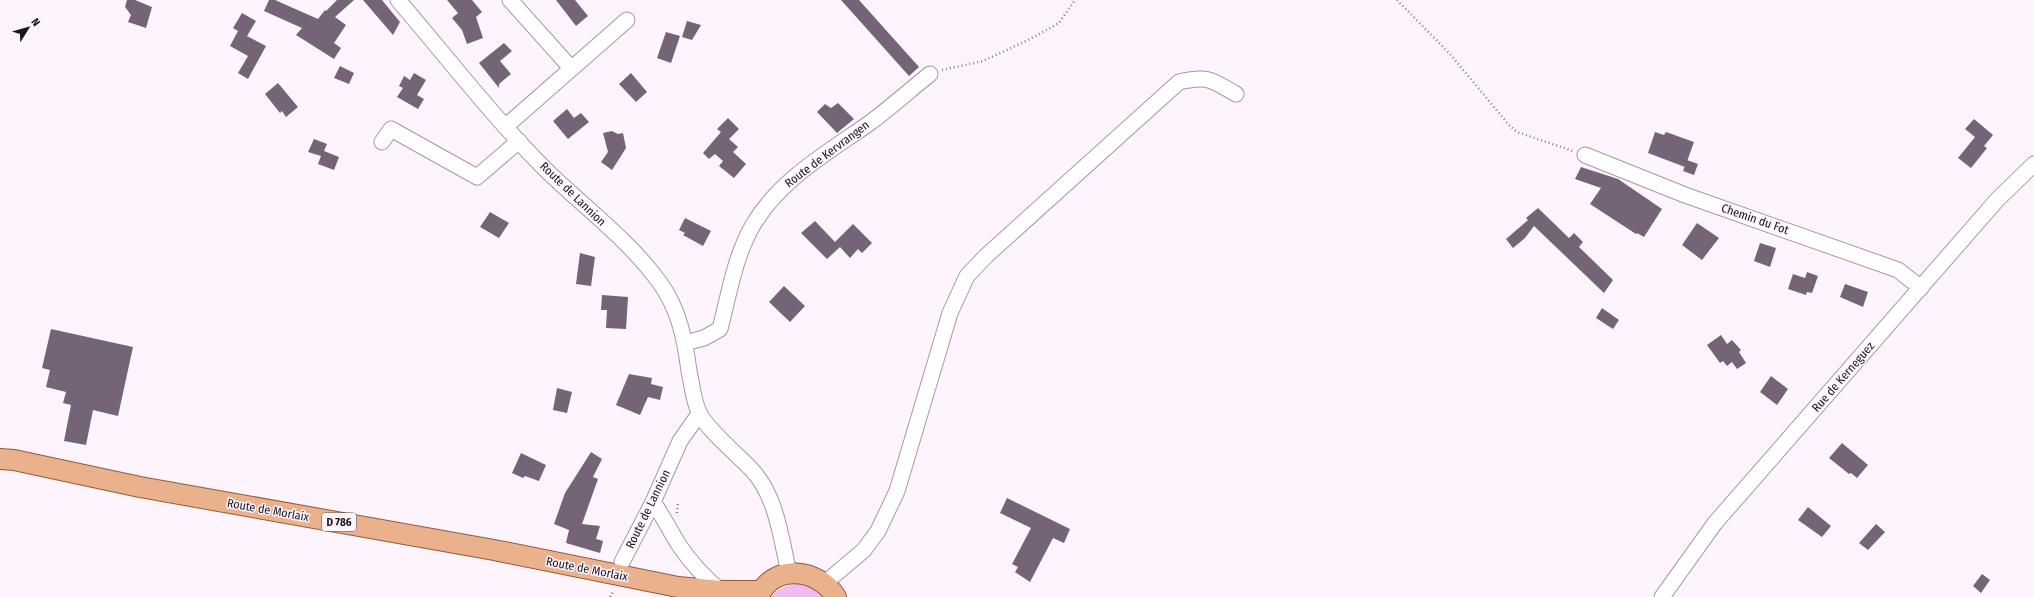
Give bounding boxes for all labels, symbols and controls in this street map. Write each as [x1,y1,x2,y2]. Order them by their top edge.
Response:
north arrow [8,8,48,48]
text: N [28,16,43,29]
street label: Route de Kervrangen [782,118,872,190]
street label: Route de Lannion [537,159,609,229]
street label: Chemin du Fot [1720,201,1791,237]
street label: Rue de Kerneguez [1809,339,1877,415]
street label: Route de Lannion [623,467,673,551]
street label: Route de Morlaix [226,496,311,524]
road number: D 786 [322,513,356,531]
street label: Route de Morlaix [545,554,630,584]

